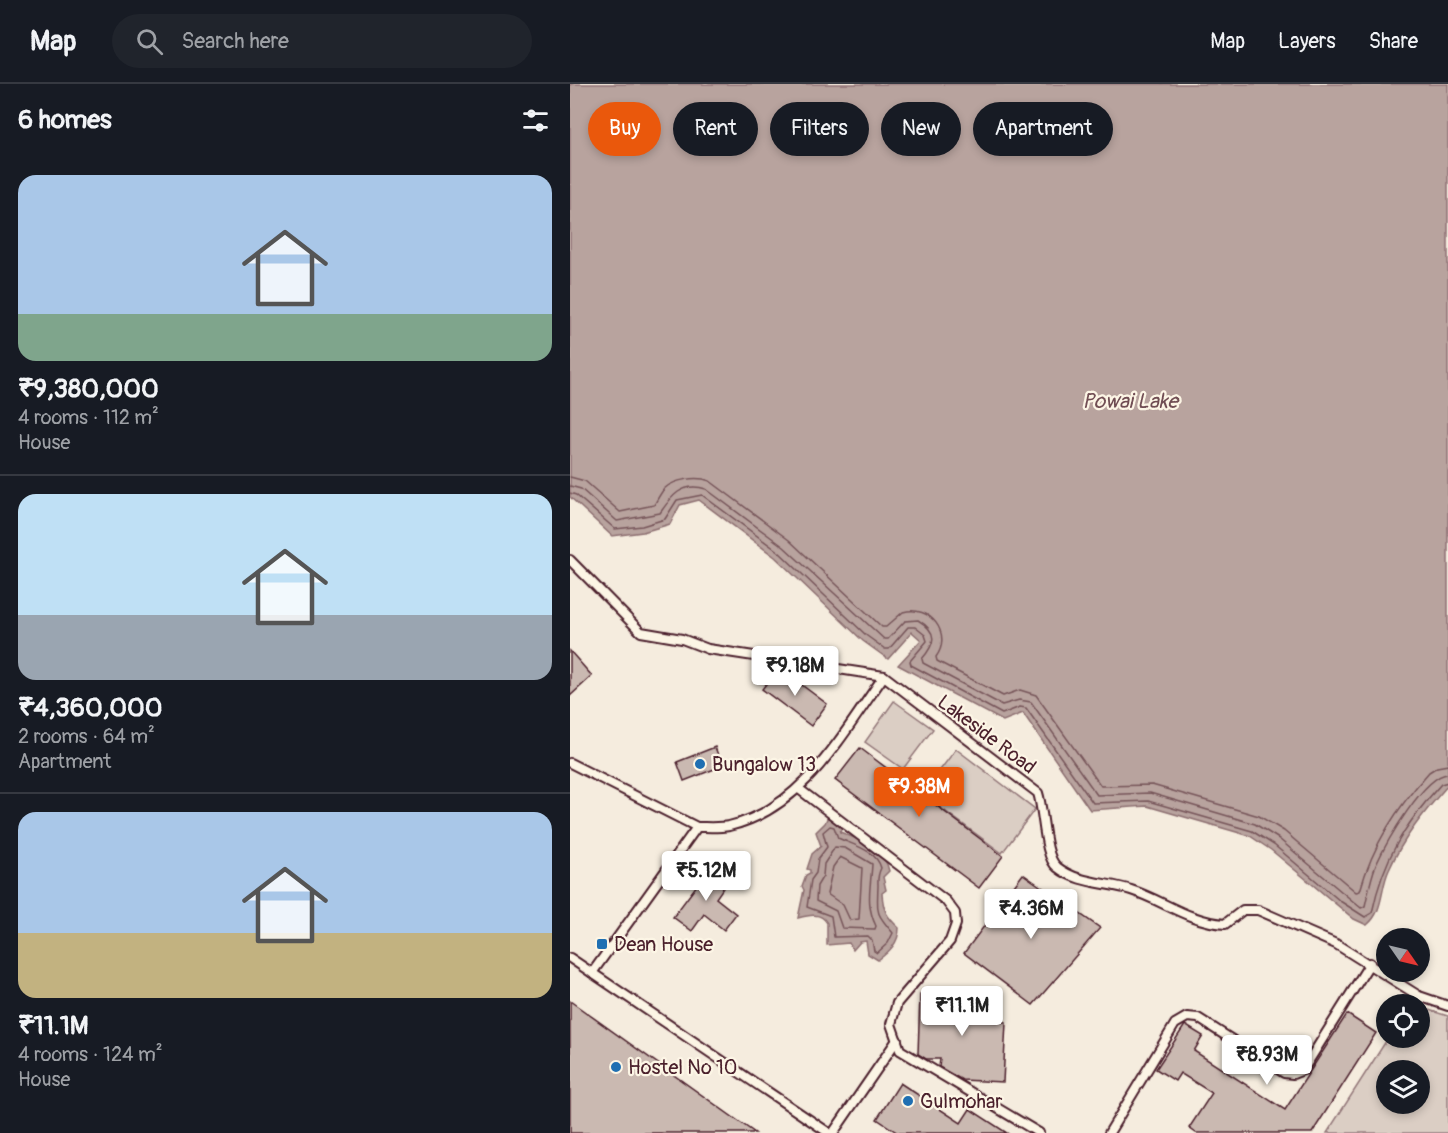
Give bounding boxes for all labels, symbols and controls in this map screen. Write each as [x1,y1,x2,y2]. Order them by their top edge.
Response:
search box [112,14,532,68]
text: Map [30,24,76,59]
icon: search [133,25,166,58]
text: Search here [181,27,289,55]
text: Map [1210,28,1245,55]
text: Layers [1278,28,1336,55]
text: Share [1369,28,1418,55]
chip: Buy [588,102,661,156]
chip: Rent [673,102,758,156]
chip: Filters [770,102,869,156]
chip: New [881,102,961,156]
chip: Apartment [973,102,1113,156]
text: 6 homes [18,104,112,136]
icon: filters [519,104,552,137]
icon: home [231,214,339,322]
text: ₹9,380,000 [18,373,159,405]
water label: Powai Lake [1082,388,1180,415]
text: 4 rooms · 112 m² [18,405,159,430]
text: House [18,430,70,455]
icon: home [231,533,339,641]
pin: ₹9.18M [746,646,844,697]
text: ₹9.18M [766,653,824,678]
street label: Lakeside Road [932,689,1041,780]
text: ₹4,360,000 [18,692,163,724]
text: 2 rooms · 64 m² [18,724,155,749]
text: Apartment [18,749,111,774]
place label: Bungalow 13 [712,752,816,777]
marker: Bungalow 13 [693,757,707,771]
pin: ₹9.38M [870,767,968,818]
text: ₹9.38M [888,774,950,799]
icon: home [231,851,339,959]
pin: ₹5.12M [657,851,755,902]
text: ₹5.12M [676,858,736,883]
pin: ₹4.36M [982,889,1080,940]
text: ₹4.36M [998,896,1064,921]
north arrow [1376,928,1430,982]
map controls [1376,928,1430,1114]
place label: Dean House [614,932,713,957]
marker: Dean House [595,937,609,951]
pin: ₹11.1M [913,986,1011,1037]
text: ₹11.1M [935,993,989,1018]
button: locate [1376,994,1430,1048]
text: ₹11.1M [18,1010,89,1042]
pin: ₹8.93M [1218,1035,1316,1086]
text: 4 rooms · 124 m² [18,1042,163,1067]
text: ₹8.93M [1236,1042,1298,1067]
place label: Hostel No 10 [628,1055,737,1080]
marker: Hostel No 10 [609,1060,623,1074]
button: layers [1376,1060,1430,1114]
text: House [18,1067,70,1092]
place label: Gulmohar [920,1089,1002,1114]
marker: Gulmohar [901,1094,915,1108]

